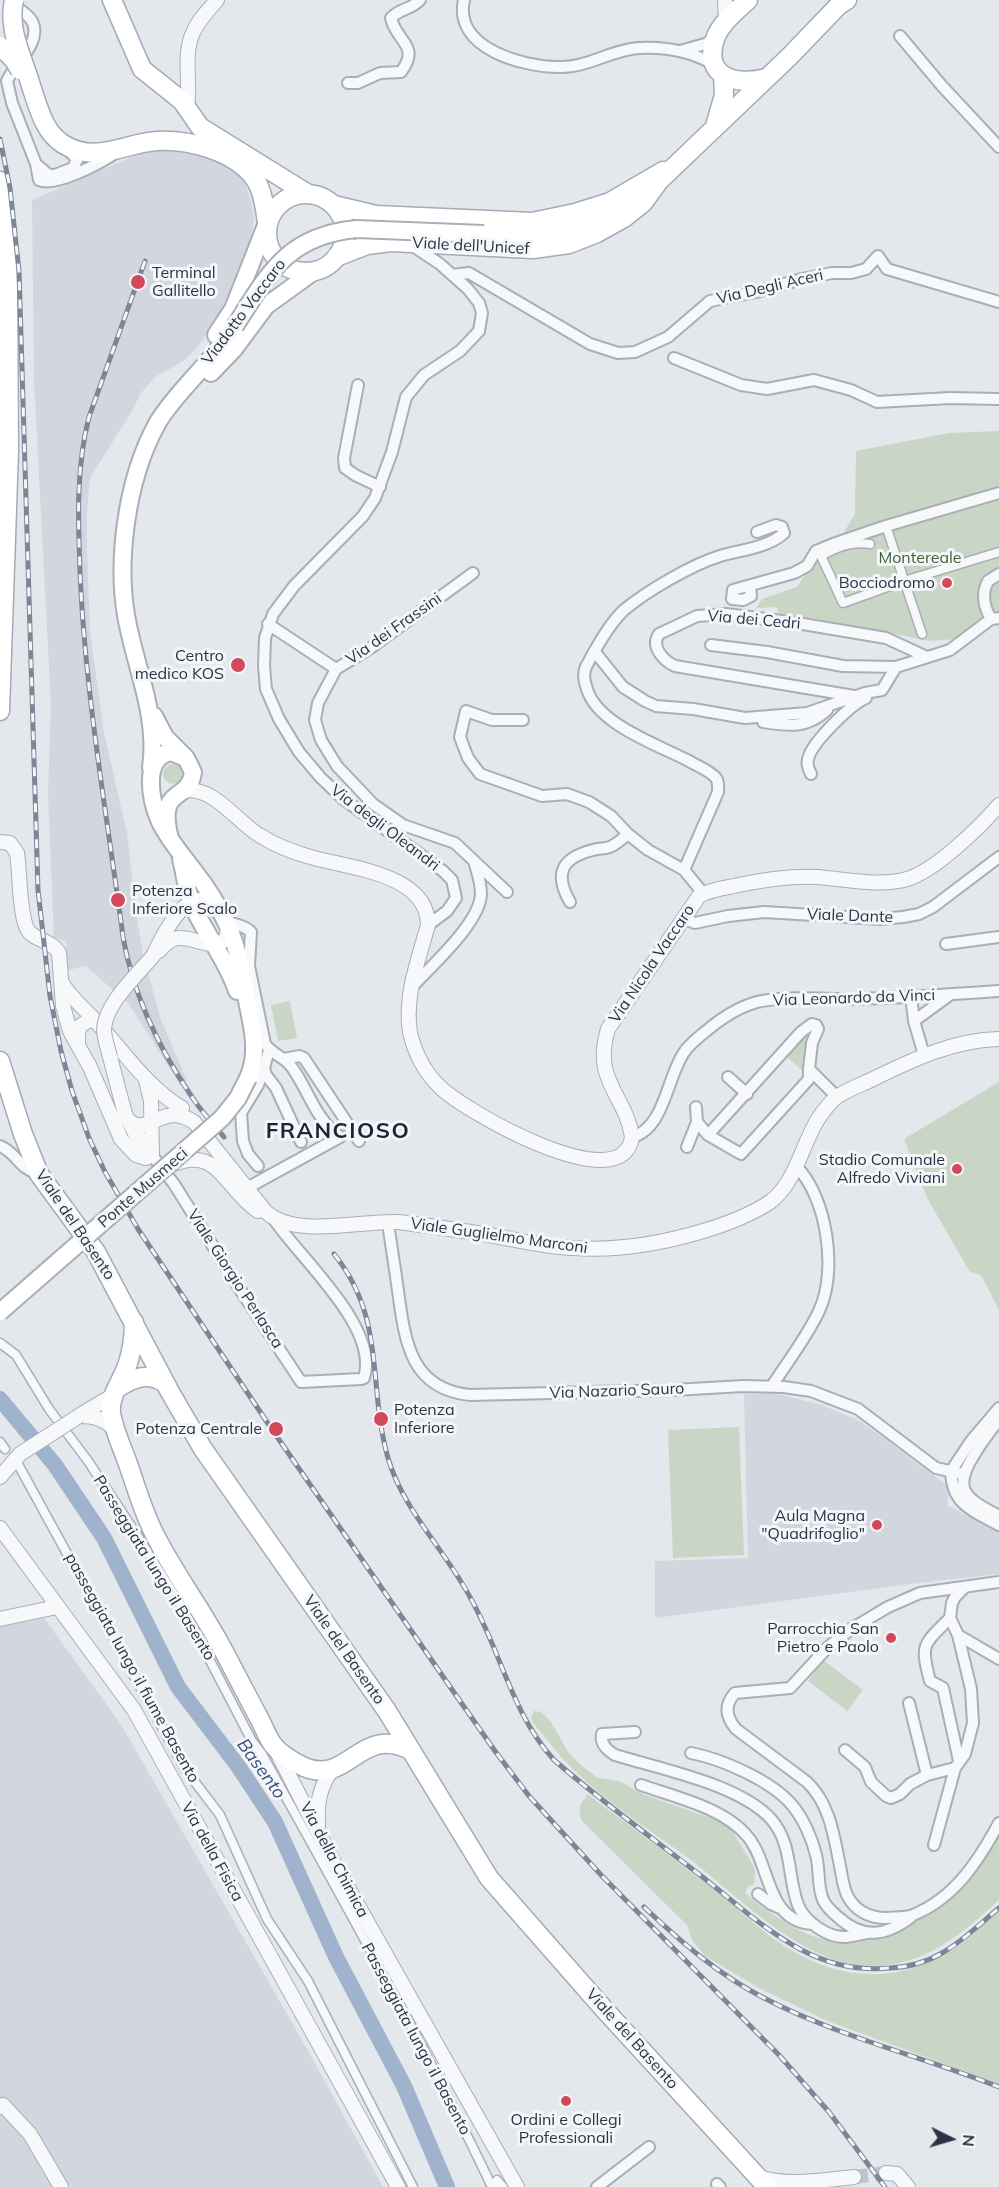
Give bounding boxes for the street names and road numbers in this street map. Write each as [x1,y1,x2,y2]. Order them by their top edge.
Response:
street label: Viale dell'Unicef [412,233,530,259]
street label: Viadotto Vaccaro [198,255,290,369]
street label: Via Degli Aceri [715,265,825,309]
street label: Via dei Frassini [343,589,445,669]
street label: Via dei Cedri [707,606,801,634]
street label: Via degli Oleandri [327,781,443,875]
street label: Via Nicola Vaccaro [605,901,699,1027]
street label: Viale Dante [806,905,894,927]
street label: Via Leonardo da Vinci [773,986,935,1010]
street label: Ponte Musmeci [94,1144,192,1232]
street label: Viale del Basento [31,1166,119,1284]
street label: Viale Giorgio Perlasca [183,1206,287,1352]
street label: Viale Guglielmo Marconi [409,1214,589,1258]
street label: Via Nazario Sauro [549,1379,685,1403]
street label: Passeggiata lungo il Basento [89,1472,219,1664]
street label: passeggiata lungo il fiume Basento [61,1550,203,1786]
street label: Viale del Basento [299,1592,389,1708]
street label: Via della Fisica [177,1799,247,1905]
street label: Via della Chimica [296,1799,372,1921]
street label: Passeggiata lungo il Basento [357,1940,475,2138]
street label: Viale del Basento [582,1985,682,2093]

